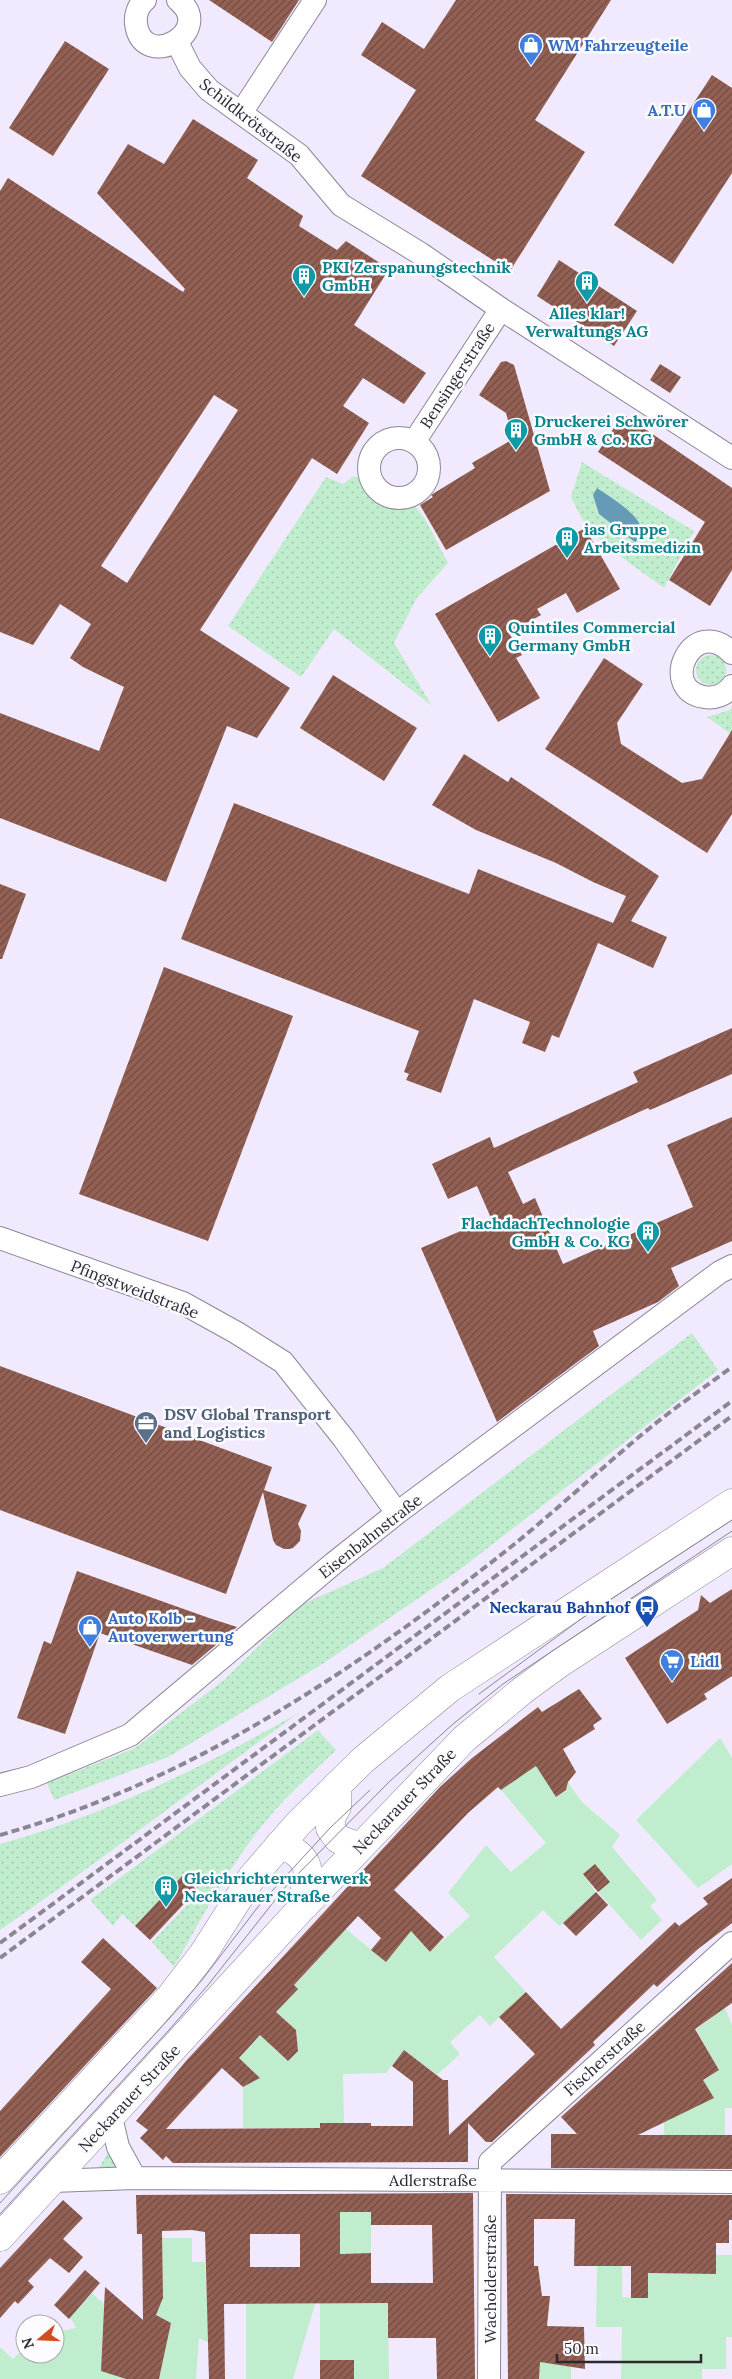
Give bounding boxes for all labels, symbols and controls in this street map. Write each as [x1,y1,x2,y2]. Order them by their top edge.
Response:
shop icon: WM Fahrzeugteile [518,32,544,66]
place label: WM Fahrzeugteile [548,35,689,55]
street label: Schildkrötstraße [196,74,307,166]
shop icon: A.T.U [691,97,717,131]
place label: A.T.U [648,100,686,120]
place label: PKI Zerspanungstechnik GmbH [322,257,511,295]
building icon: PKI Zerspanungstechnik GmbH [291,263,317,297]
building icon: Alles klar! Verwaltungs AG [574,269,600,303]
place label: Alles klar! Verwaltungs AG [526,303,648,341]
street label: Bensingerstraße [415,318,499,432]
place label: Druckerei Schwörer GmbH & Co. KG [534,411,689,449]
building icon: Druckerei Schwörer GmbH & Co. KG [503,417,529,451]
place label: ias Gruppe Arbeitsmedizin [584,519,701,557]
building icon: ias Gruppe Arbeitsmedizin [554,525,580,559]
place label: Quintiles Commercial Germany GmbH [508,617,676,655]
building icon: Quintiles Commercial Germany GmbH [477,623,503,657]
place label: FlachdachTechnologie GmbH & Co. KG [461,1213,630,1251]
building icon: FlachdachTechnologie GmbH & Co. KG [635,1219,661,1253]
street label: Pfingstweidstraße [68,1255,202,1323]
place label: DSV Global Transport and Logistics [164,1404,331,1442]
office icon: DSV Global Transport and Logistics [133,1410,159,1444]
street label: Eisenbahnstraße [314,1489,426,1582]
bus stop icon: Neckarau Bahnhof [634,1594,660,1628]
place label: Neckarau Bahnhof [489,1597,631,1617]
place label: Auto Kolb - Autoverwertung [108,1608,234,1646]
shop icon: Auto Kolb - Autoverwertung [77,1614,103,1648]
supermarket icon: Lidl [659,1648,685,1682]
place label: Lidl [690,1651,719,1671]
street label: Neckarauer Straße [348,1743,460,1858]
place label: Gleichrichterunterwerk Neckarauer Straße [184,1868,369,1906]
building icon: Gleichrichterunterwerk Neckarauer Straße [153,1874,179,1908]
street label: Fischerstraße [559,2016,649,2100]
street label: Neckarauer Straße [74,2040,184,2156]
street label: Adlerstraße [388,2170,477,2190]
street label: Wacholderstraße [480,2214,500,2343]
north arrow [15,2314,65,2364]
scale bar [557,2332,701,2364]
text: N [17,2335,38,2351]
text: 50 m [564,2339,599,2358]

